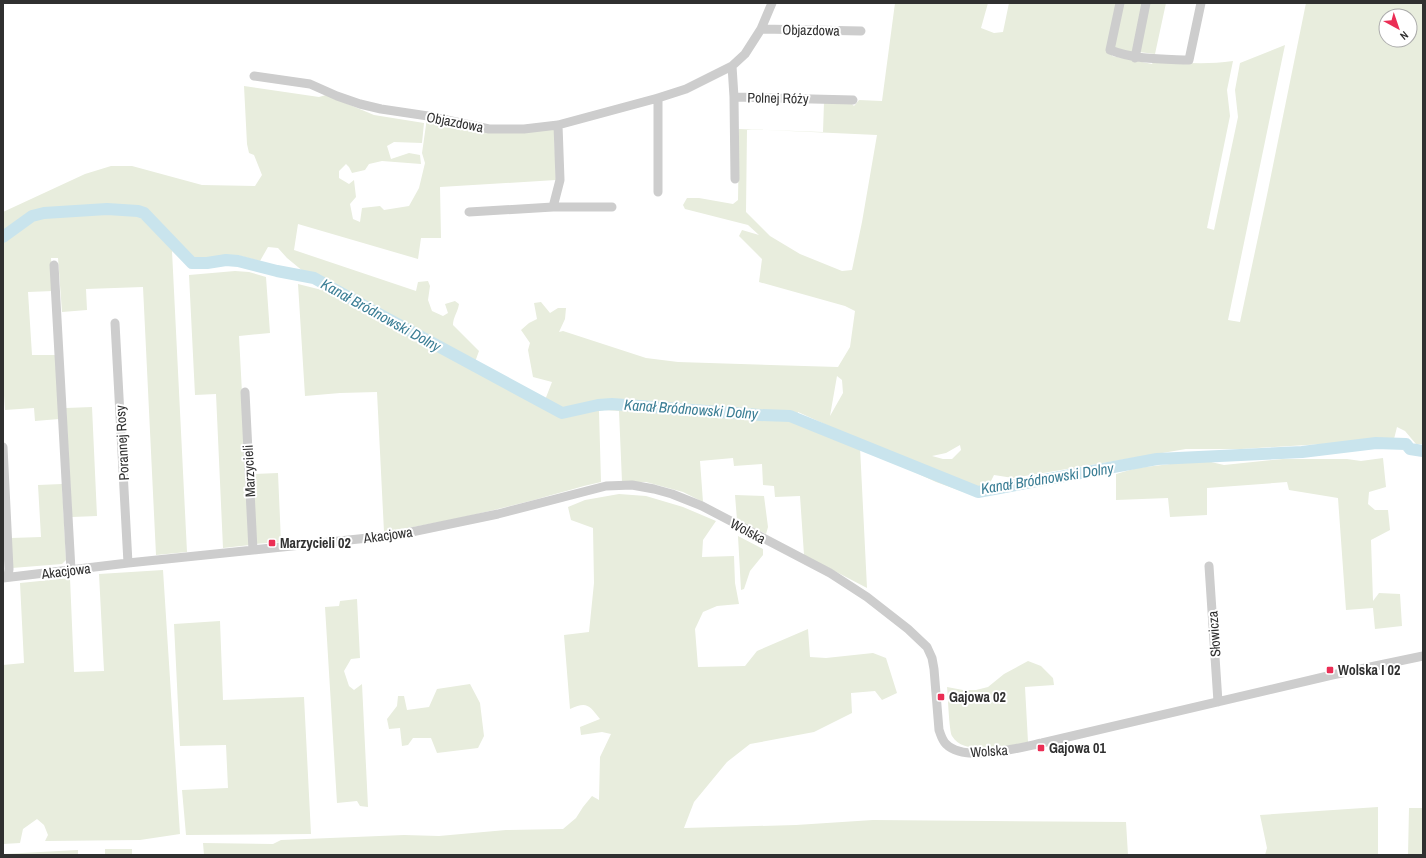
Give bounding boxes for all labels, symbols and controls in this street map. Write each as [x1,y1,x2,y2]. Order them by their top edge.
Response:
north arrow [1378,8,1418,48]
street label: Objazdowa [782,21,840,40]
text: N [1397,28,1411,43]
street label: Polnej Róży [747,88,809,108]
street label: Objazdowa [425,108,486,136]
water label: Kanał Bródnowski Dolny [317,273,445,357]
water label: Kanał Bródnowski Dolny [623,394,759,424]
street label: Porannej Rosy [111,405,133,481]
street label: Marzycieli [239,444,259,498]
water label: Kanał Bródnowski Dolny [979,457,1116,499]
street label: Wolska [727,514,769,548]
street label: Akacjowa [361,523,414,547]
place label: Marzycieli 02 [280,534,351,552]
marker: Marzycieli 02 [267,538,277,548]
street label: Akacjowa [40,559,92,583]
street label: Słowicza [1203,610,1225,658]
place label: Wolska I 02 [1338,661,1400,679]
marker: Wolska I 02 [1325,665,1335,675]
place label: Gajowa 02 [949,688,1006,706]
marker: Gajowa 02 [936,692,946,702]
place label: Gajowa 01 [1049,739,1106,757]
street label: Wolska [970,741,1009,761]
marker: Gajowa 01 [1036,743,1046,753]

